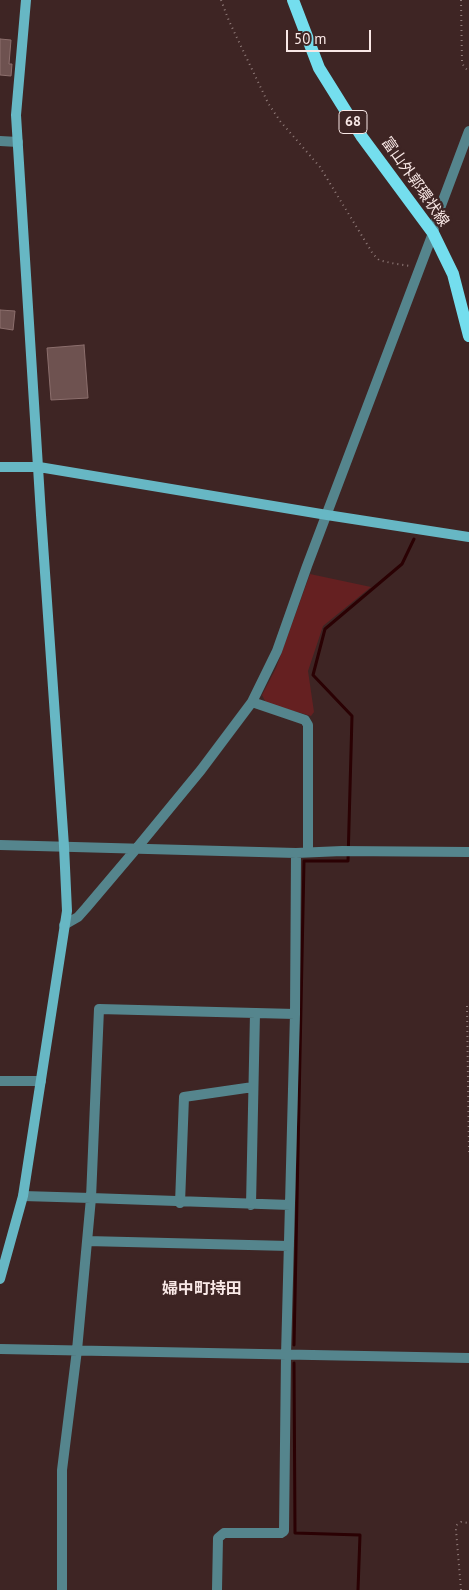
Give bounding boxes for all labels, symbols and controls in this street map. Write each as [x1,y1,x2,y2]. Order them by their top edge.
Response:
scale bar [289,20,374,52]
text: 50 m [294,29,327,48]
road number: 68 [339,110,367,134]
street label: 富山外郭環状線 [378,134,452,230]
district label: 婦中町持田 [162,1279,242,1299]

